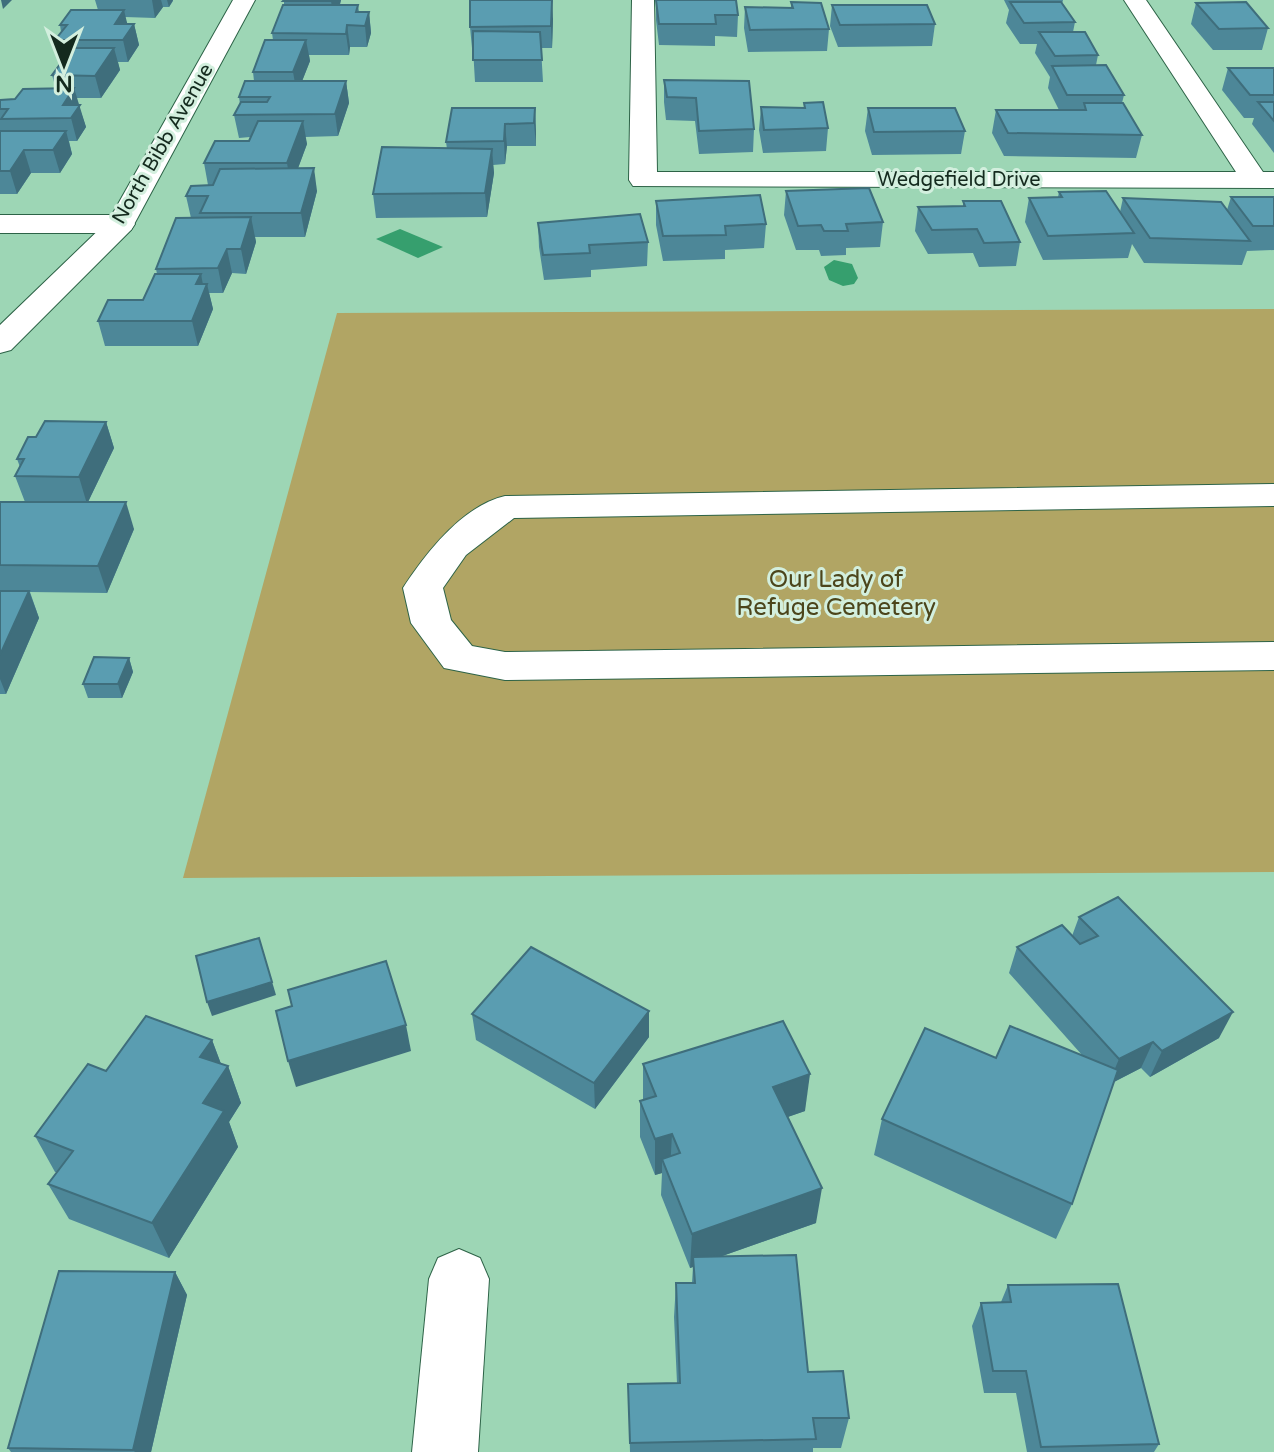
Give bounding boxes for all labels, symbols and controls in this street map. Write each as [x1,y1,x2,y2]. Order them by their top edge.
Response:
north arrow [24,24,104,104]
street label: North Bibb Avenue [107,59,219,229]
text: N [55,70,73,96]
street label: Wedgefield Drive [877,168,1041,192]
park label: Our Lady of Refuge Cemetery [736,565,936,622]

